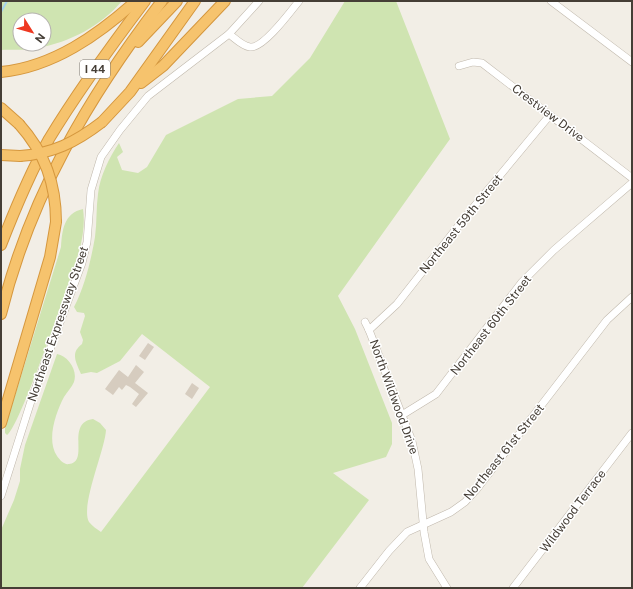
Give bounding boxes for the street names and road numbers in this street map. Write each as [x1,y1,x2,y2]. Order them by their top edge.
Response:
road number: I 44 [80,60,110,78]
street label: Crestview Drive [509,81,587,145]
street label: Northeast 59th Street [417,171,505,276]
street label: Northeast Expressway Street [25,244,91,404]
street label: Northeast 60th Street [448,272,535,378]
street label: North Wildwood Drive [367,338,421,456]
street label: Northeast 61st Street [461,401,547,503]
street label: Wildwood Terrace [537,467,609,555]

